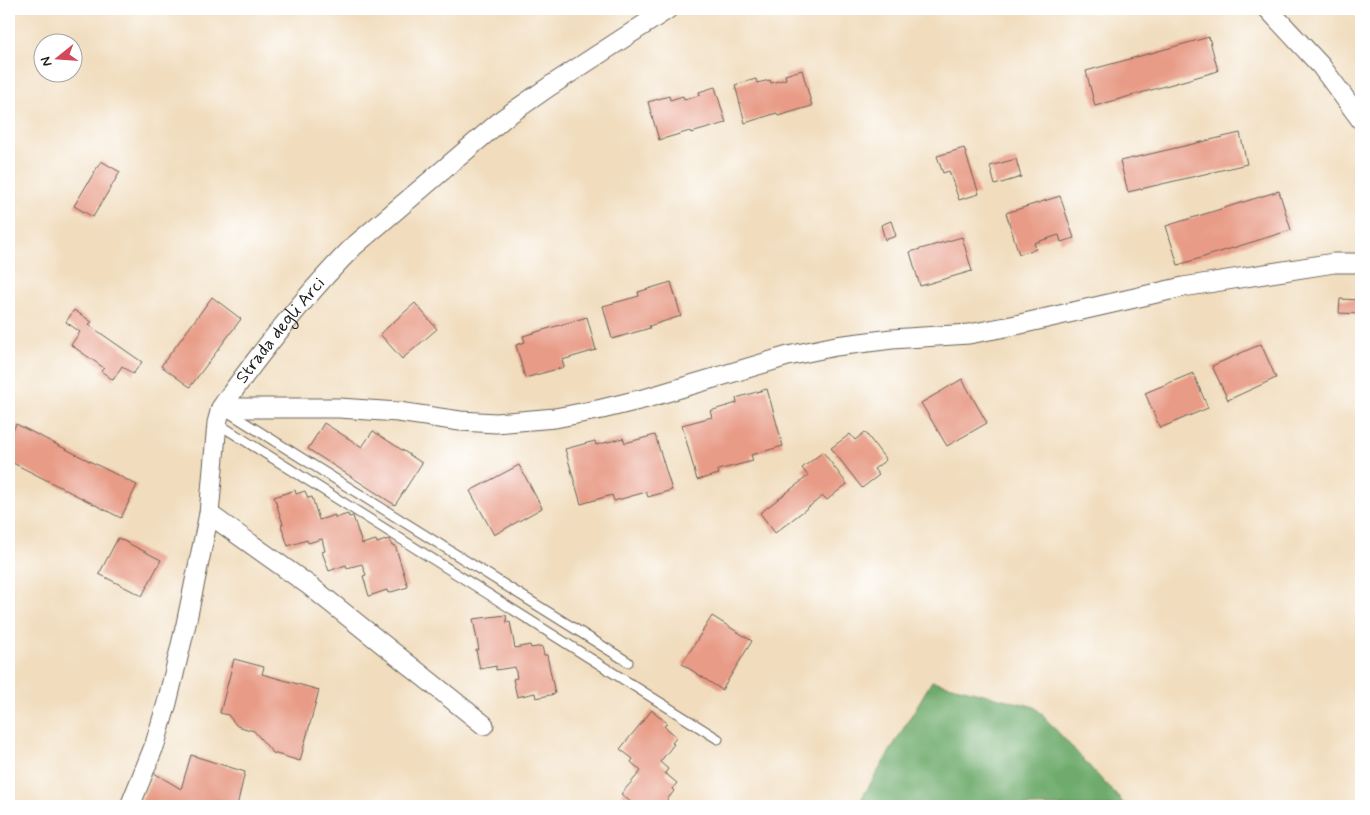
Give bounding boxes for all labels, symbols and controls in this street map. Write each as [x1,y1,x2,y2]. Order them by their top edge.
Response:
north arrow [32,32,82,82]
text: N [37,54,56,69]
street label: Strada degli Arci [230,272,331,389]

